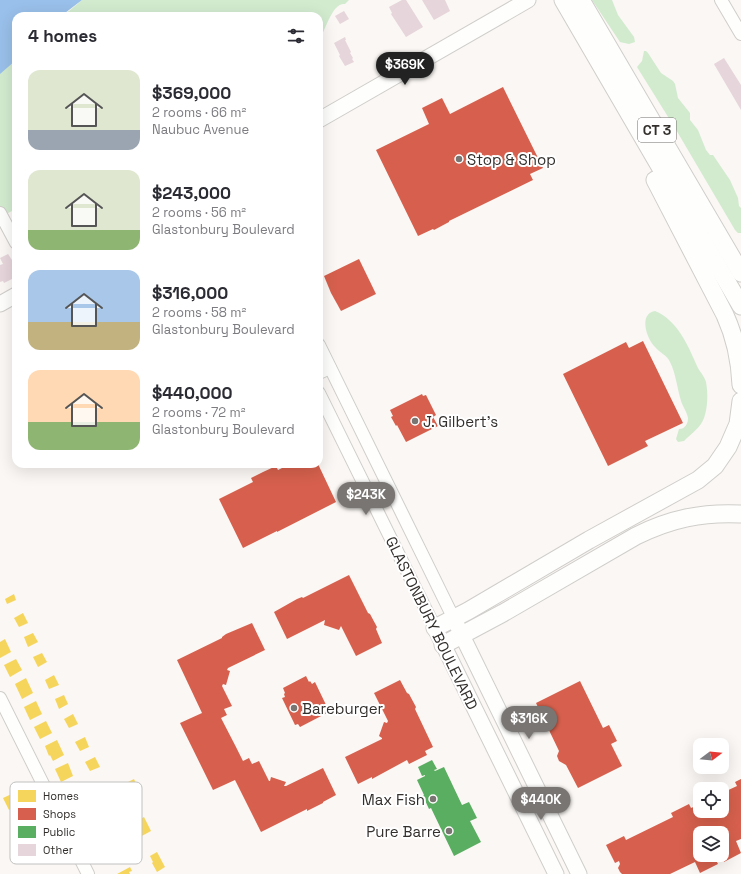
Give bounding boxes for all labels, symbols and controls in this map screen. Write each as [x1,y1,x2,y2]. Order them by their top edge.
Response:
text: 4 homes [28,25,97,47]
icon: filters [285,25,307,47]
pin: $369K [377,52,433,86]
text: $369K [385,56,425,73]
text: $369,000 [152,82,231,104]
icon: home [60,86,108,134]
text: 2 rooms · 66 m² [152,104,246,121]
road number: CT 3 [638,118,676,142]
text: Naubuc Avenue [152,121,249,138]
place label: Stop & Shop [467,150,556,169]
marker: Stop & Shop [454,154,464,164]
text: $243,000 [152,182,231,204]
icon: home [60,186,108,234]
text: 2 rooms · 56 m² [152,204,246,221]
text: Glastonbury Boulevard [152,221,295,238]
text: $316,000 [152,282,228,304]
icon: home [60,286,108,334]
text: 2 rooms · 58 m² [152,304,246,321]
text: Glastonbury Boulevard [152,321,295,338]
text: $440,000 [152,382,233,404]
icon: home [60,386,108,434]
text: 2 rooms · 72 m² [152,404,245,421]
place label: J. Gilbert's [423,412,498,431]
marker: J. Gilbert's [410,416,420,426]
text: Glastonbury Boulevard [152,421,295,438]
pin: $243K [338,482,394,516]
text: $243K [346,486,386,503]
street label: GLASTONBURY BOULEVARD [382,533,482,713]
place label: Bareburger [302,699,384,718]
marker: Bareburger [289,703,299,713]
pin: $316K [501,706,557,740]
text: $316K [510,710,548,727]
north arrow [693,738,729,774]
map controls [693,738,729,862]
legend [10,782,142,864]
button: locate [693,782,729,818]
pin: $440K [513,787,569,821]
text: Homes [43,789,79,803]
place label: Max Fish [362,790,425,809]
text: $440K [521,791,561,808]
marker: Max Fish [428,794,438,804]
text: Shops [43,807,76,821]
place label: Pure Barre [366,822,441,841]
text: Public [43,825,75,839]
marker: Pure Barre [444,826,454,836]
button: layers [693,826,729,862]
text: Other [43,843,73,857]

